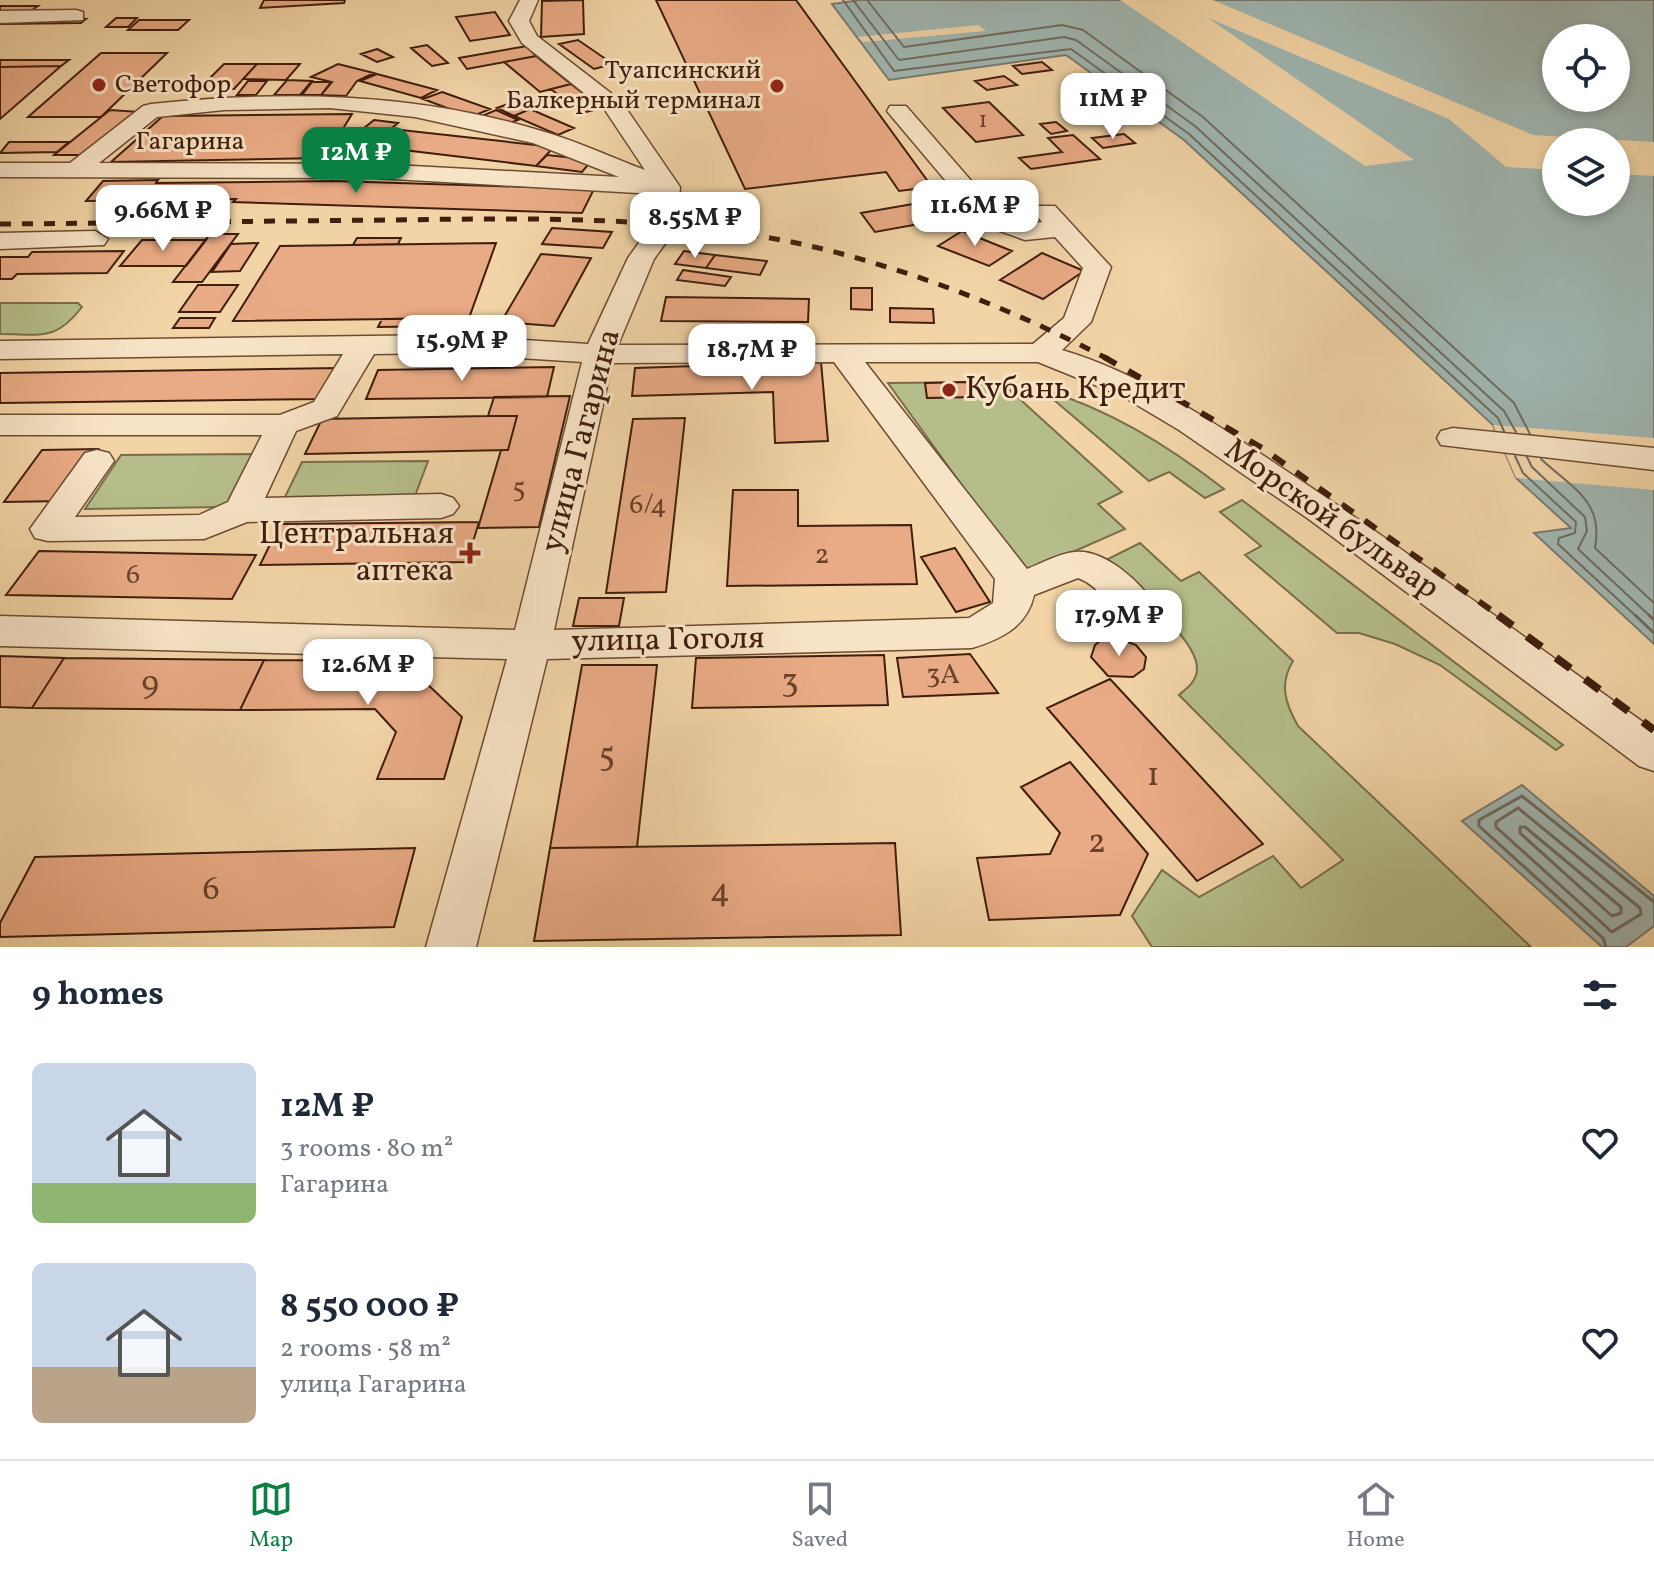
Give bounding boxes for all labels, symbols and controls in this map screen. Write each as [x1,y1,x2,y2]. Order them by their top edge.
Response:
map controls [1542,24,1630,216]
button: locate [1542,24,1630,112]
place label: Туапсинский Балкерный терминал [506,53,761,119]
place label: Светофор [115,67,231,103]
pin: 11M ₽ [1057,73,1169,141]
marker: Светофор [90,76,108,94]
marker: Туапсинский Балкерный терминал [768,77,786,95]
text: 11M ₽ [1078,81,1148,117]
house number: 1 [978,104,988,138]
street label: Гагарина [135,124,245,160]
pin: 12M ₽ [300,127,412,195]
button: layers [1542,128,1630,216]
text: 12M ₽ [320,135,392,171]
pin: 11.6M ₽ [901,180,1049,248]
pin: 9.66M ₽ [89,185,237,253]
text: 11.6M ₽ [930,188,1020,224]
pin: 8.55M ₽ [621,192,769,260]
text: 9.66M ₽ [114,193,212,229]
text: 8.55M ₽ [648,200,742,236]
pin: 15.9M ₽ [388,315,536,383]
text: 15.9M ₽ [416,323,508,359]
street label: улица Гагарина [531,324,633,558]
pin: 18.7M ₽ [678,324,826,392]
text: 18.7M ₽ [706,332,798,368]
place label: Кубань Кредит [965,368,1185,412]
marker: Кубань Кредит [940,381,958,399]
street label: Морской бульвар [1214,429,1448,611]
house number: 5 [512,470,526,509]
house number: 6/4 [629,486,667,525]
place label: Центральная аптека [259,513,454,594]
house number: 2 [814,536,830,575]
marker: Центральная аптека [461,544,479,562]
house number: 6 [126,556,140,595]
pin: 17.9M ₽ [1045,590,1193,658]
text: 17.9M ₽ [1074,598,1164,634]
street label: улица Гоголя [571,617,765,665]
pin: 12.6M ₽ [294,639,442,707]
text: 12.6M ₽ [321,647,415,683]
house number: 3А [926,656,960,695]
house number: 3 [781,659,799,706]
house number: 9 [141,661,159,708]
house number: 5 [599,733,615,780]
house number: 1 [1146,753,1160,800]
house number: 2 [1088,820,1106,867]
house number: 6 [202,867,220,914]
house number: 4 [710,869,730,916]
text: 9 homes [32,972,164,1019]
icon: filters [1578,973,1622,1017]
text: 12M ₽ [280,1084,374,1131]
icon: home [96,1095,192,1191]
icon: heart [1578,1121,1622,1165]
text: 3 rooms · 80 m² [280,1131,453,1167]
text: Гагарина [280,1167,389,1203]
text: 8 550 000 ₽ [280,1284,459,1331]
icon: home [96,1295,192,1391]
icon: heart [1578,1321,1622,1365]
text: 2 rooms · 58 m² [280,1331,451,1367]
text: улица Гагарина [280,1367,467,1403]
tab: Map [249,1477,293,1556]
tab: Saved [792,1477,848,1556]
tab: Home [1347,1477,1405,1556]

